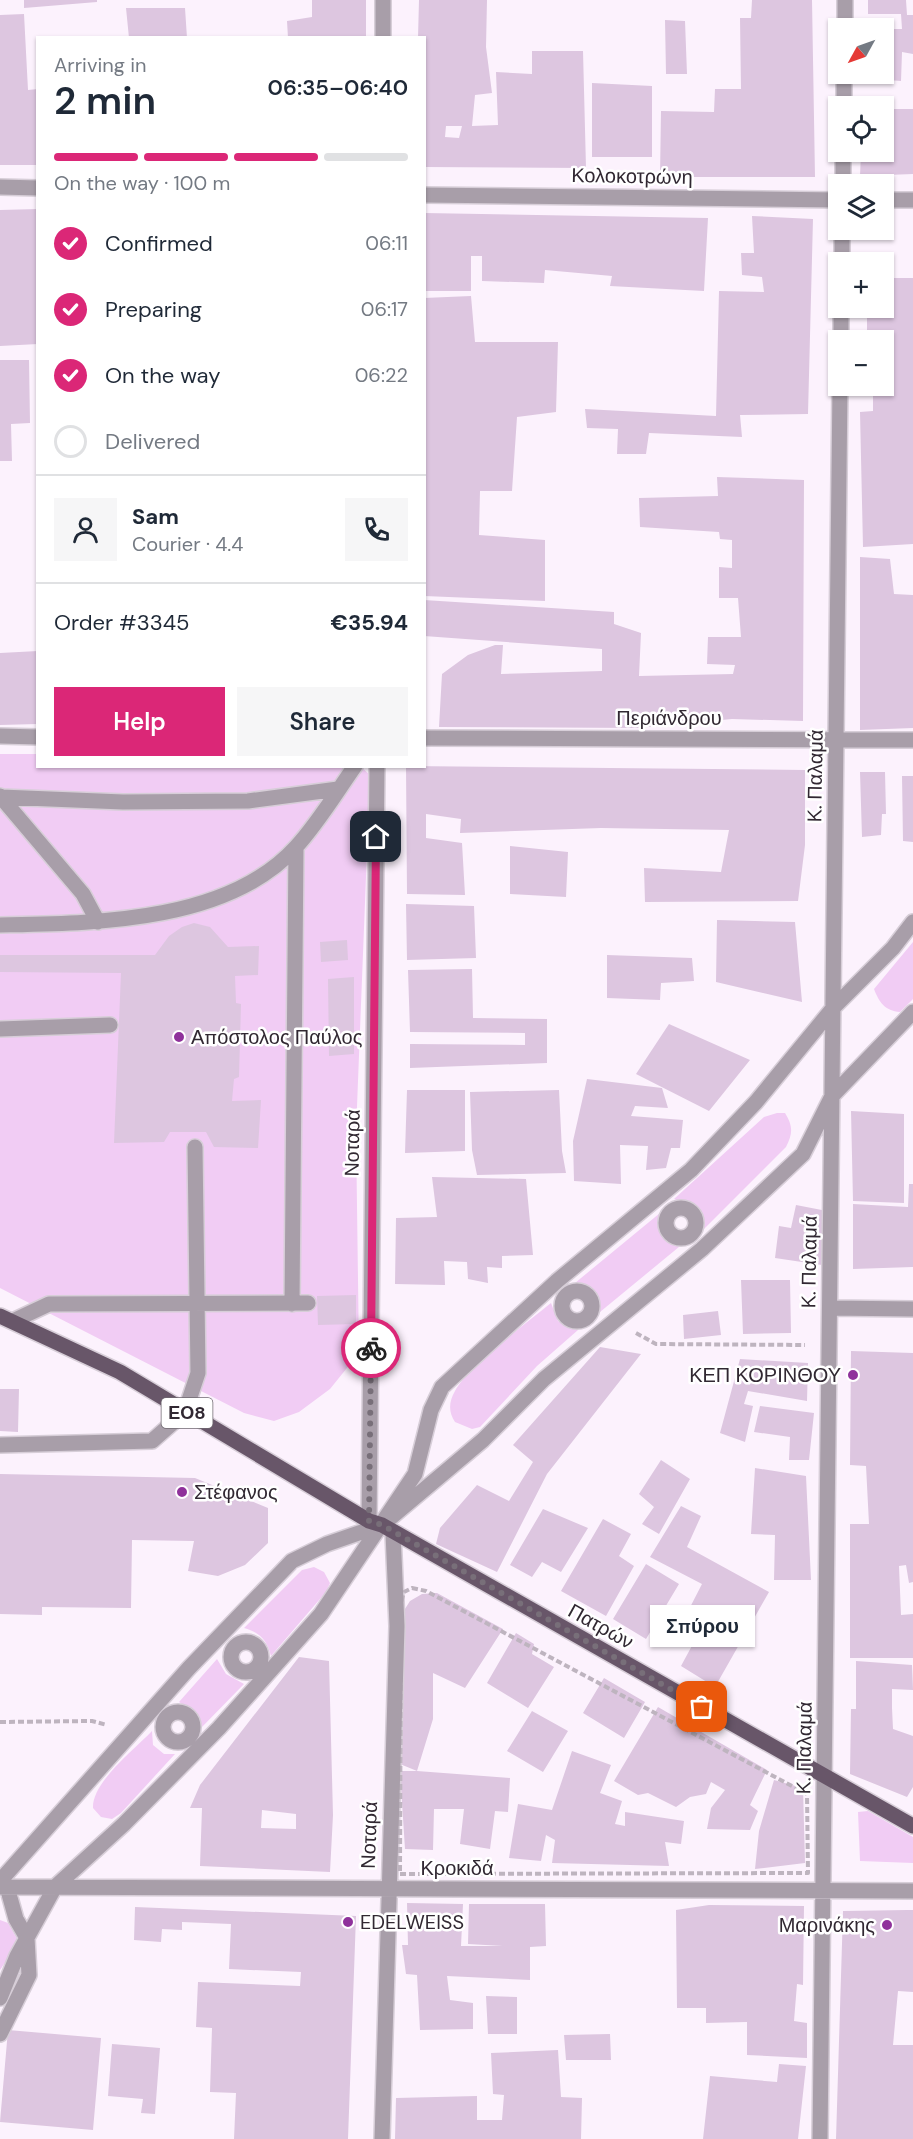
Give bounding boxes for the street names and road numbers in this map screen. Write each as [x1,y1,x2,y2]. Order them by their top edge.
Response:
street label: Κολοκοτρώνη [571,162,693,190]
street label: Περιάνδρου [616,705,722,731]
street label: Κ. Παλαμά [801,729,829,823]
street label: Νοταρά [338,1109,366,1177]
street label: Κ. Παλαμά [795,1215,823,1309]
road number: ΕΟ8 [162,1398,213,1428]
street label: Πατρών [564,1597,638,1655]
street label: Κ. Παλαμά [790,1701,818,1795]
street label: Νοταρά [355,1801,383,1869]
street label: Κροκιδά [421,1855,493,1881]

